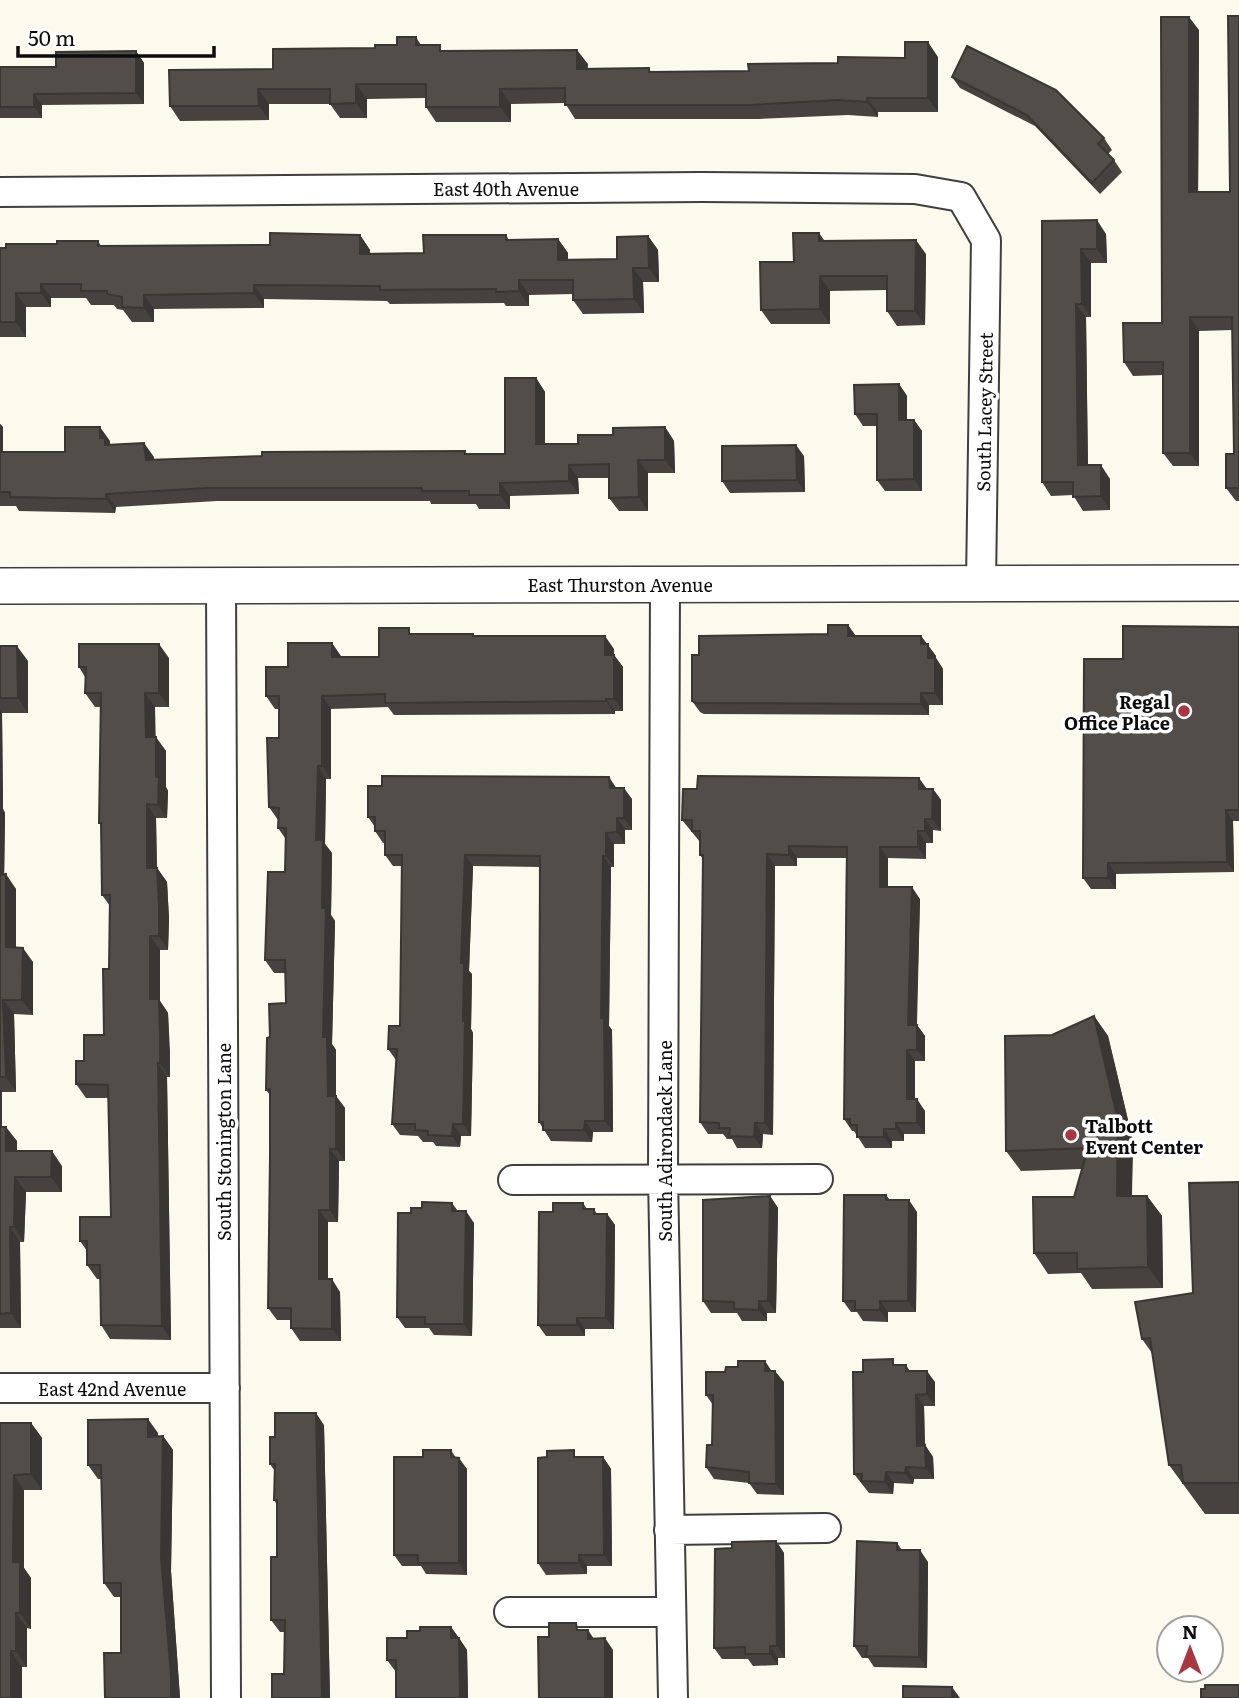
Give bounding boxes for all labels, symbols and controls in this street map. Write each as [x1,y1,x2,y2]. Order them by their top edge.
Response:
scale bar [18,14,214,58]
text: 50 m [28,21,75,52]
street label: East 40th Avenue [433,175,579,202]
street label: South Lacey Street [969,331,999,492]
street label: East Thurston Avenue [527,571,713,598]
place label: Regal Office Place [1064,688,1170,736]
marker: Regal Office Place [1176,703,1192,719]
street label: South Adirondack Lane [651,1040,678,1242]
street label: South Stonington Lane [210,1043,237,1241]
place label: Talbott Event Center [1085,1112,1203,1160]
marker: Talbott Event Center [1063,1127,1079,1143]
street label: East 42nd Avenue [38,1375,186,1402]
north arrow [1155,1614,1225,1684]
text: N [1182,1617,1198,1645]

